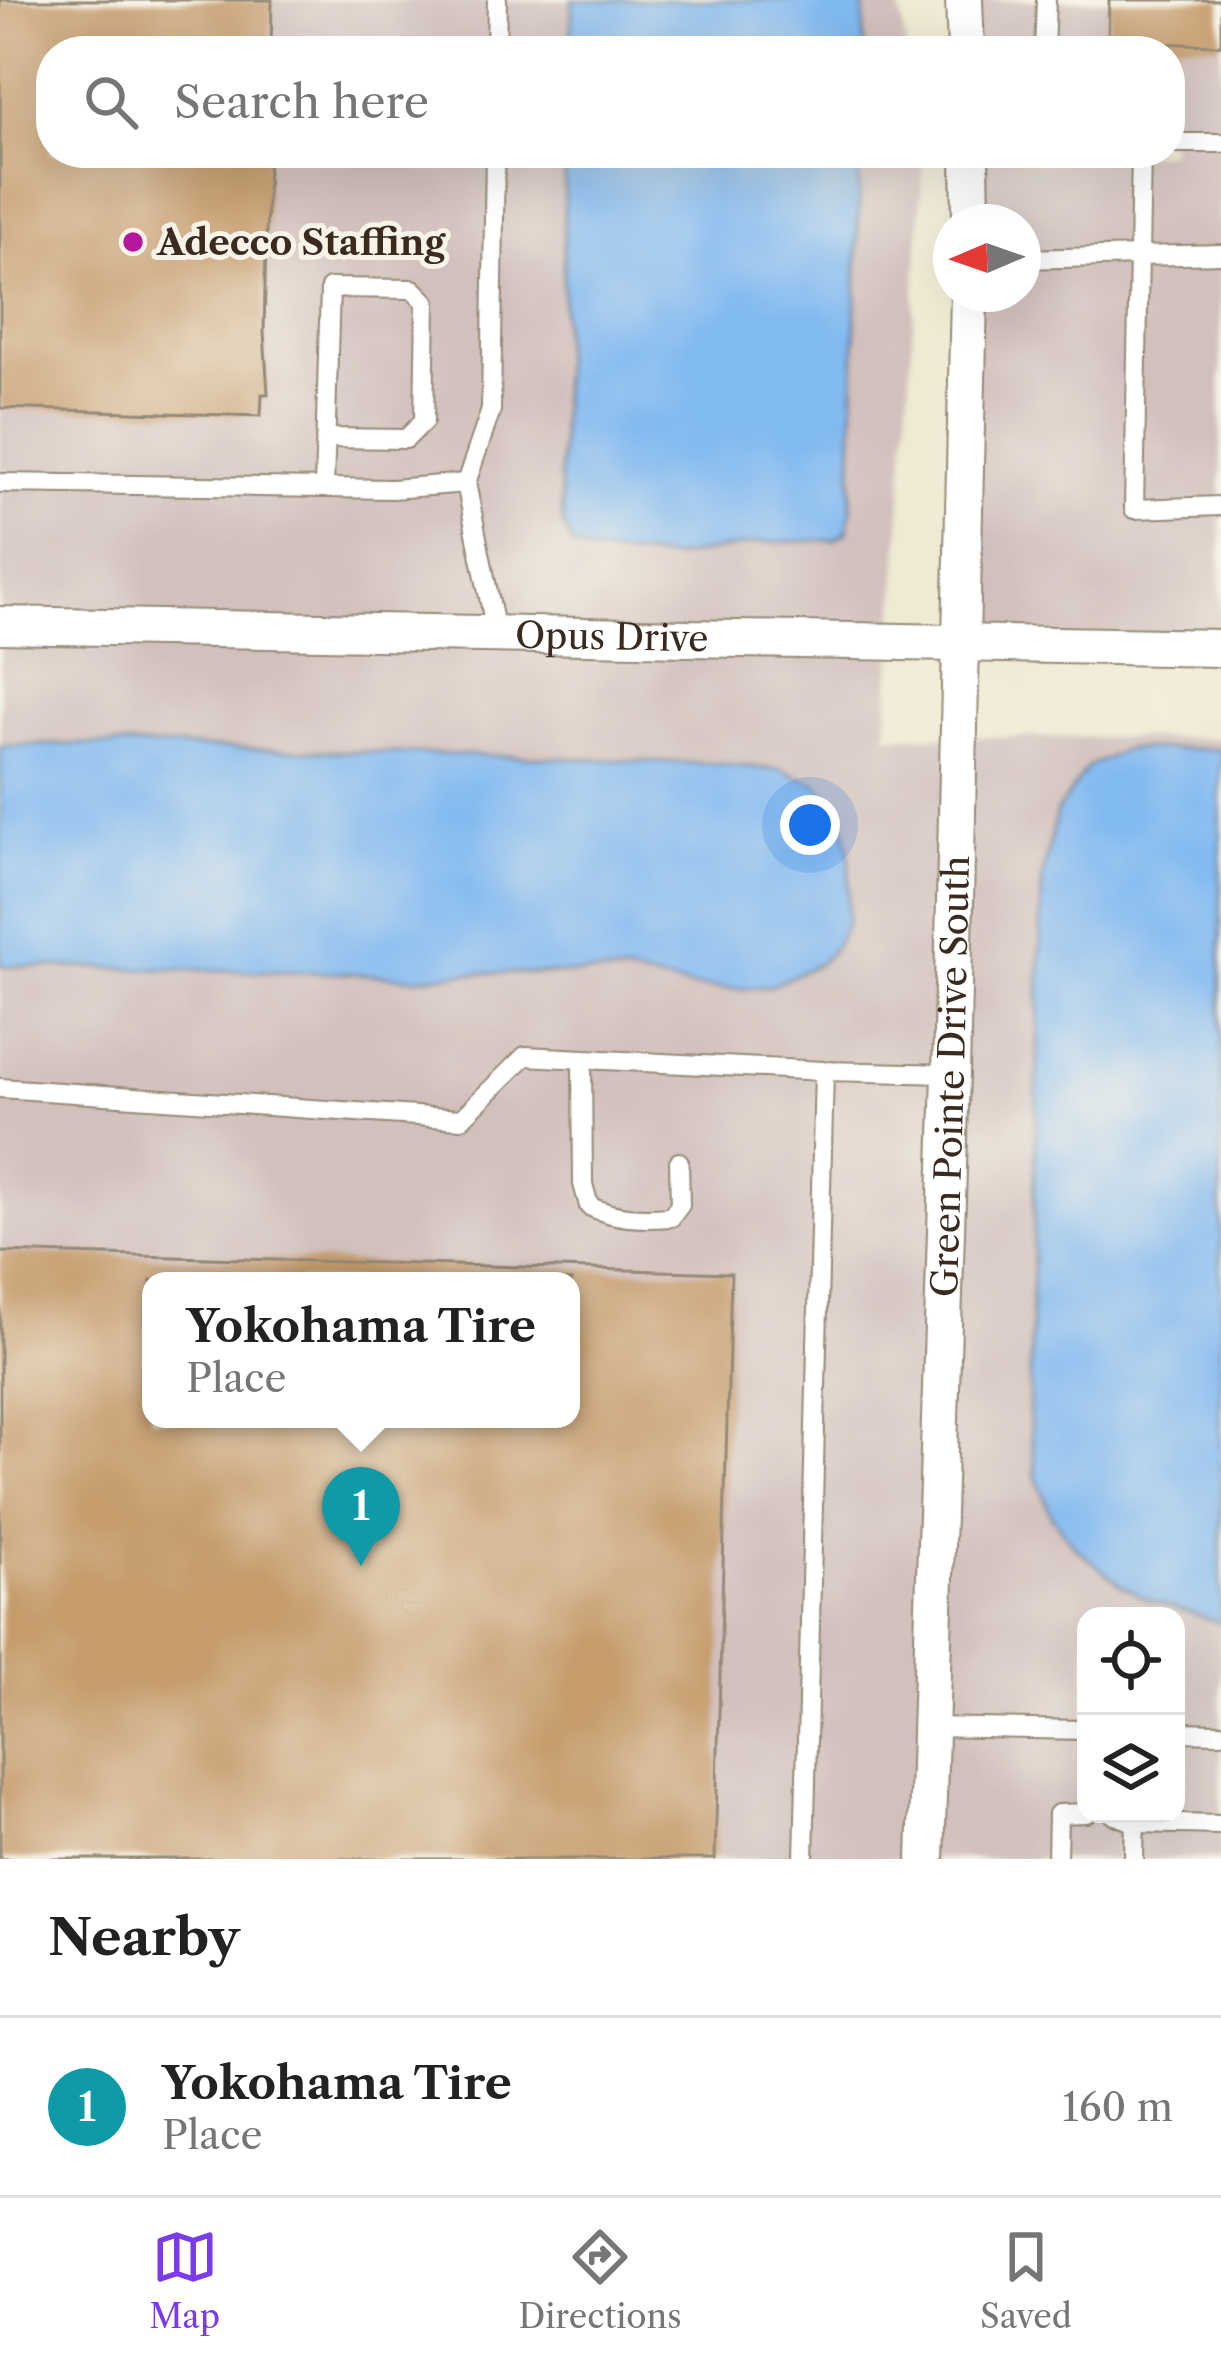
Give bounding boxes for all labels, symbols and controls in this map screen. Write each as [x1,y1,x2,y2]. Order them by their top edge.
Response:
search box [36,36,1185,168]
icon: search [78,69,144,135]
text: Search here [174,74,429,130]
north arrow [933,204,1041,312]
place label: Adecco Staffing [156,220,447,264]
marker: Adecco Staffing [120,229,146,255]
street label: Opus Drive [515,613,709,660]
your location [780,795,840,855]
street label: Green Pointe Drive South [922,855,978,1298]
popup [142,1272,580,1428]
text: Yokohama Tire [186,1298,536,1354]
text: Place [186,1354,286,1402]
pin: 1 [322,1467,400,1566]
map controls [1077,1607,1185,1823]
button: locate [1077,1607,1185,1715]
button: layers [1077,1715,1185,1823]
text: Nearby [48,1906,240,1968]
text: Yokohama Tire [162,2055,512,2111]
text: 1 [78,2083,96,2131]
text: 160 m [1062,2083,1173,2131]
text: Place [162,2111,262,2159]
tab: Map [149,2224,220,2337]
tab: Directions [519,2224,682,2337]
tab: Saved [980,2224,1072,2337]

